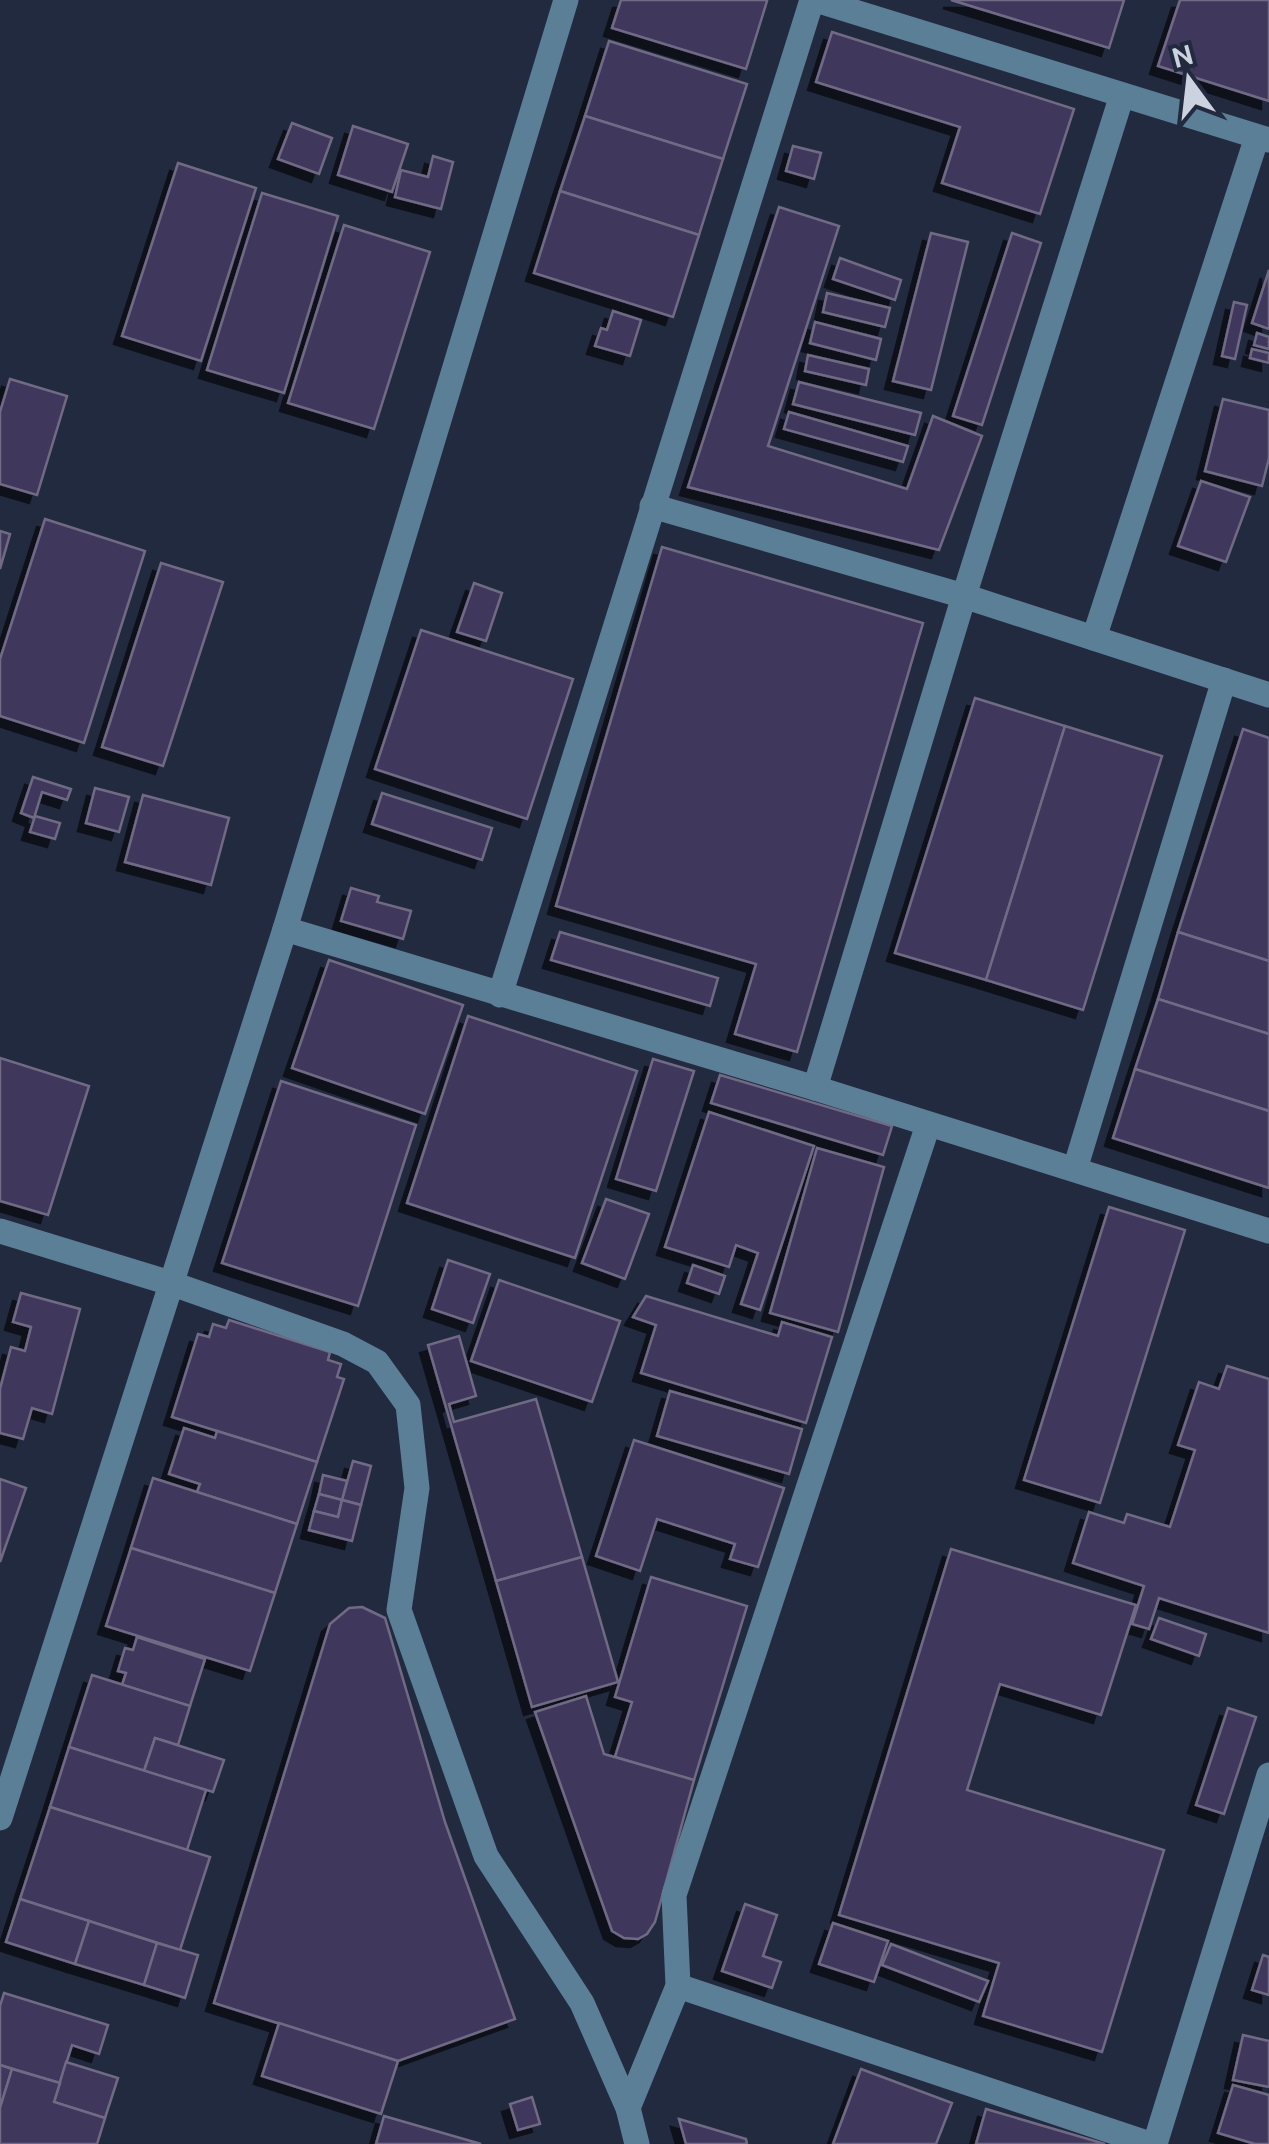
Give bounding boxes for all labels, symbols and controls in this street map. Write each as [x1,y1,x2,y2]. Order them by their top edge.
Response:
north arrow [1139,30,1239,130]
text: N [1168,38,1197,73]

